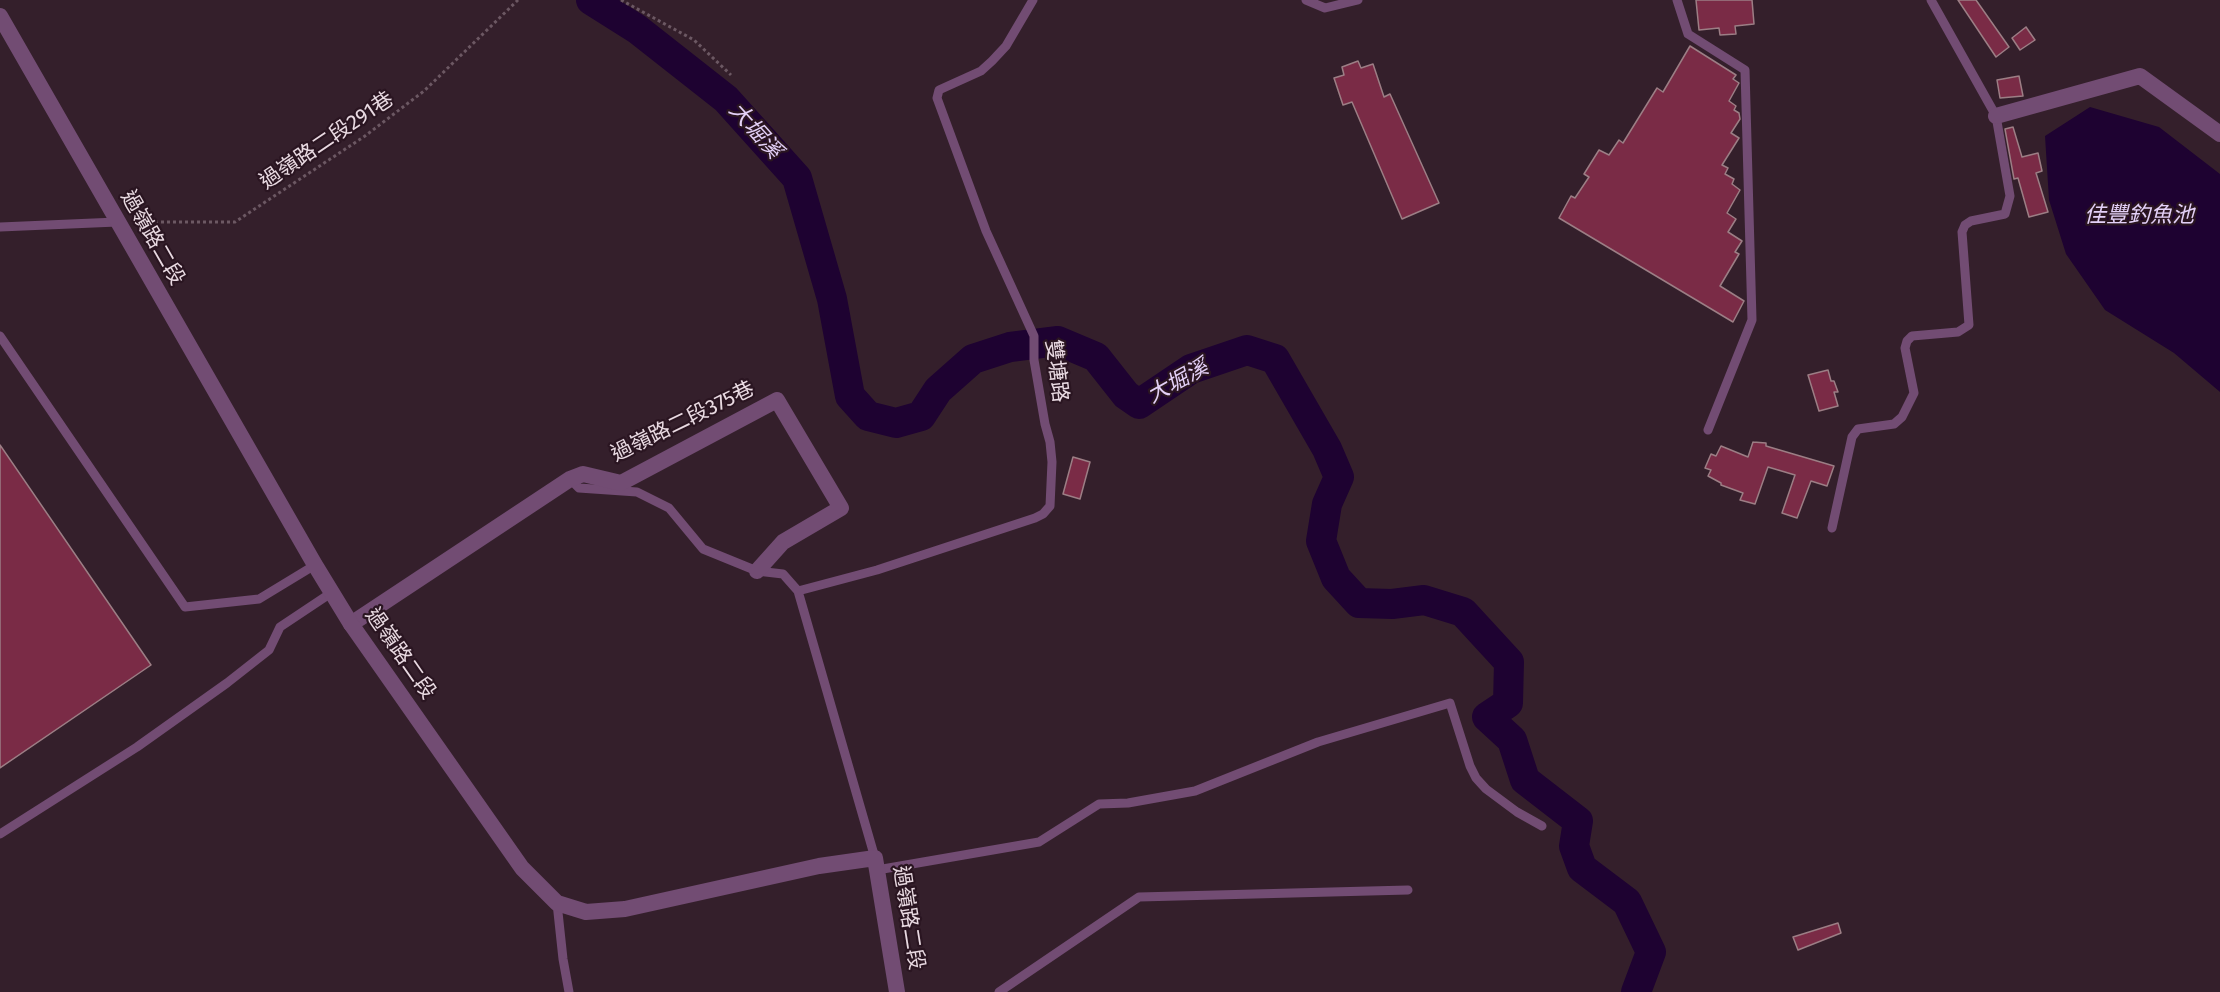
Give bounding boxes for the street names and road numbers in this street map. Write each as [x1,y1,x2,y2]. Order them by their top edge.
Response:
street label: 過嶺路二段291巷 [255,87,399,195]
street label: 過嶺路二段 [115,186,189,290]
street label: 雙塘路 [1040,338,1072,404]
street label: 過嶺路二段375巷 [607,377,759,467]
street label: 過嶺路二段 [360,604,440,704]
street label: 過嶺路二段 [887,864,929,972]

